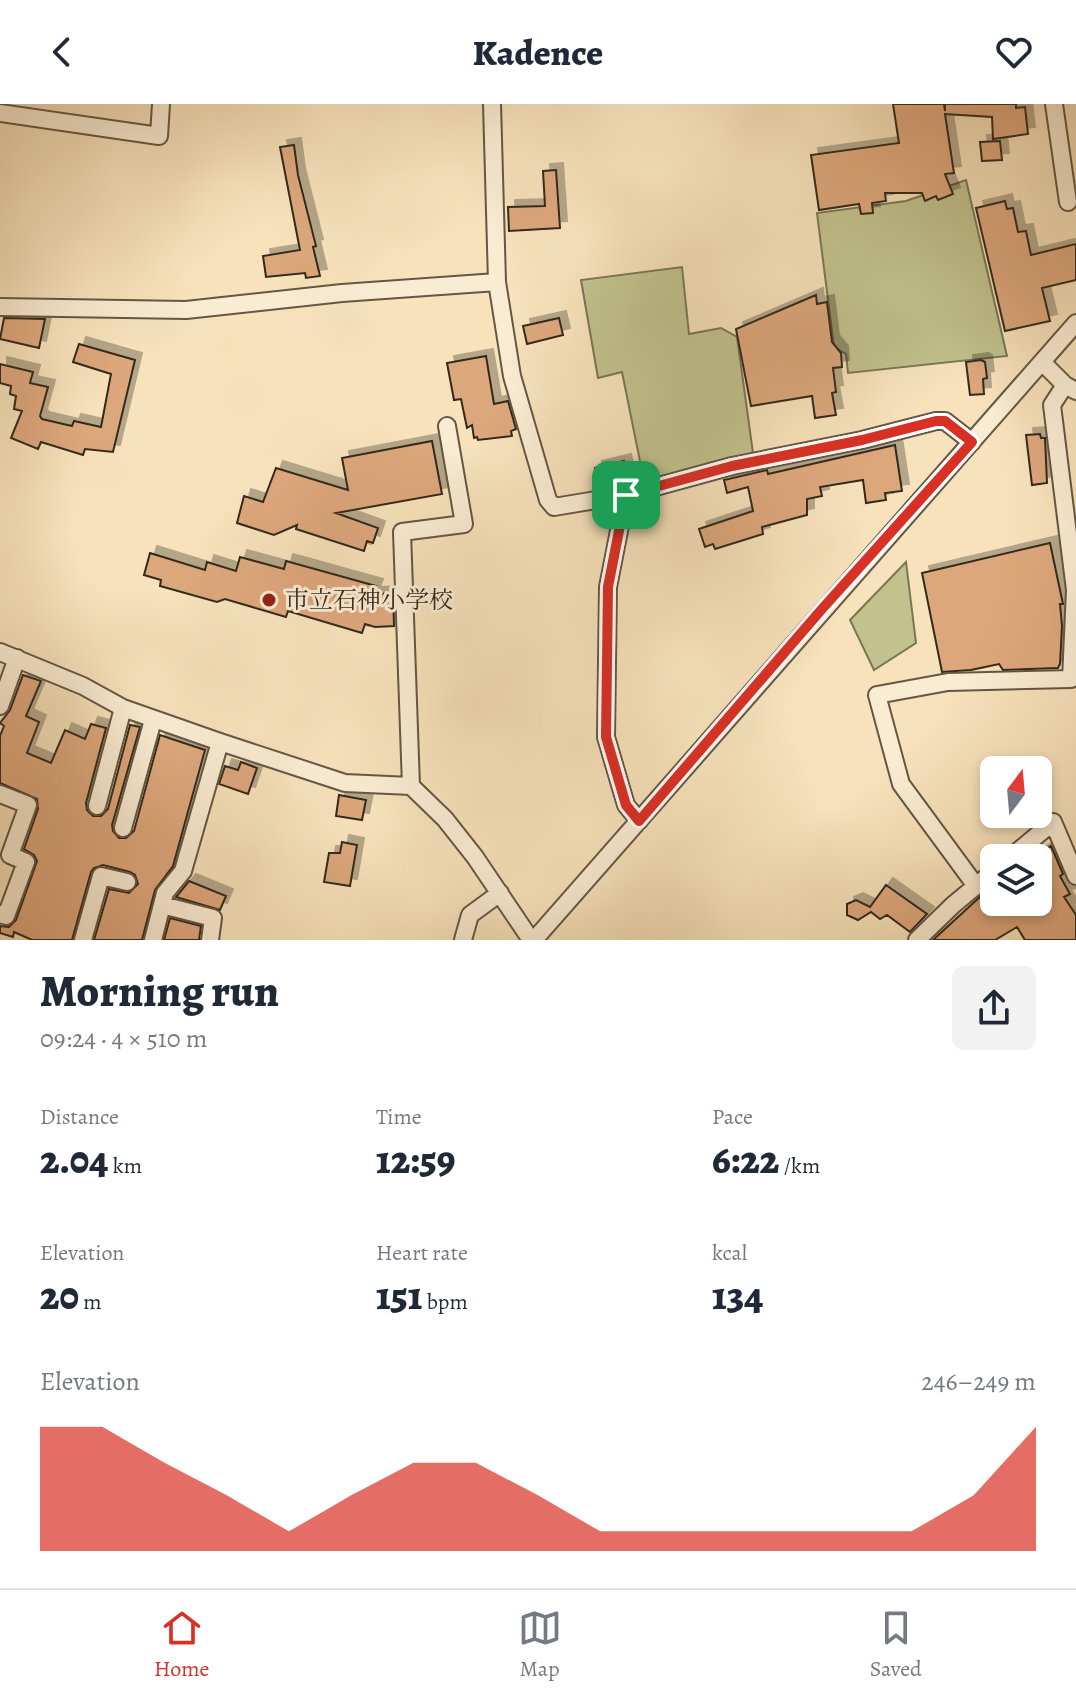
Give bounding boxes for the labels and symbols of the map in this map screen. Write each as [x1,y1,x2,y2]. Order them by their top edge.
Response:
pin [592,461,660,529]
place label: 市立石神小学校 [285,584,453,616]
marker: 市立石神小学校 [260,591,278,609]
north arrow [980,756,1052,828]

